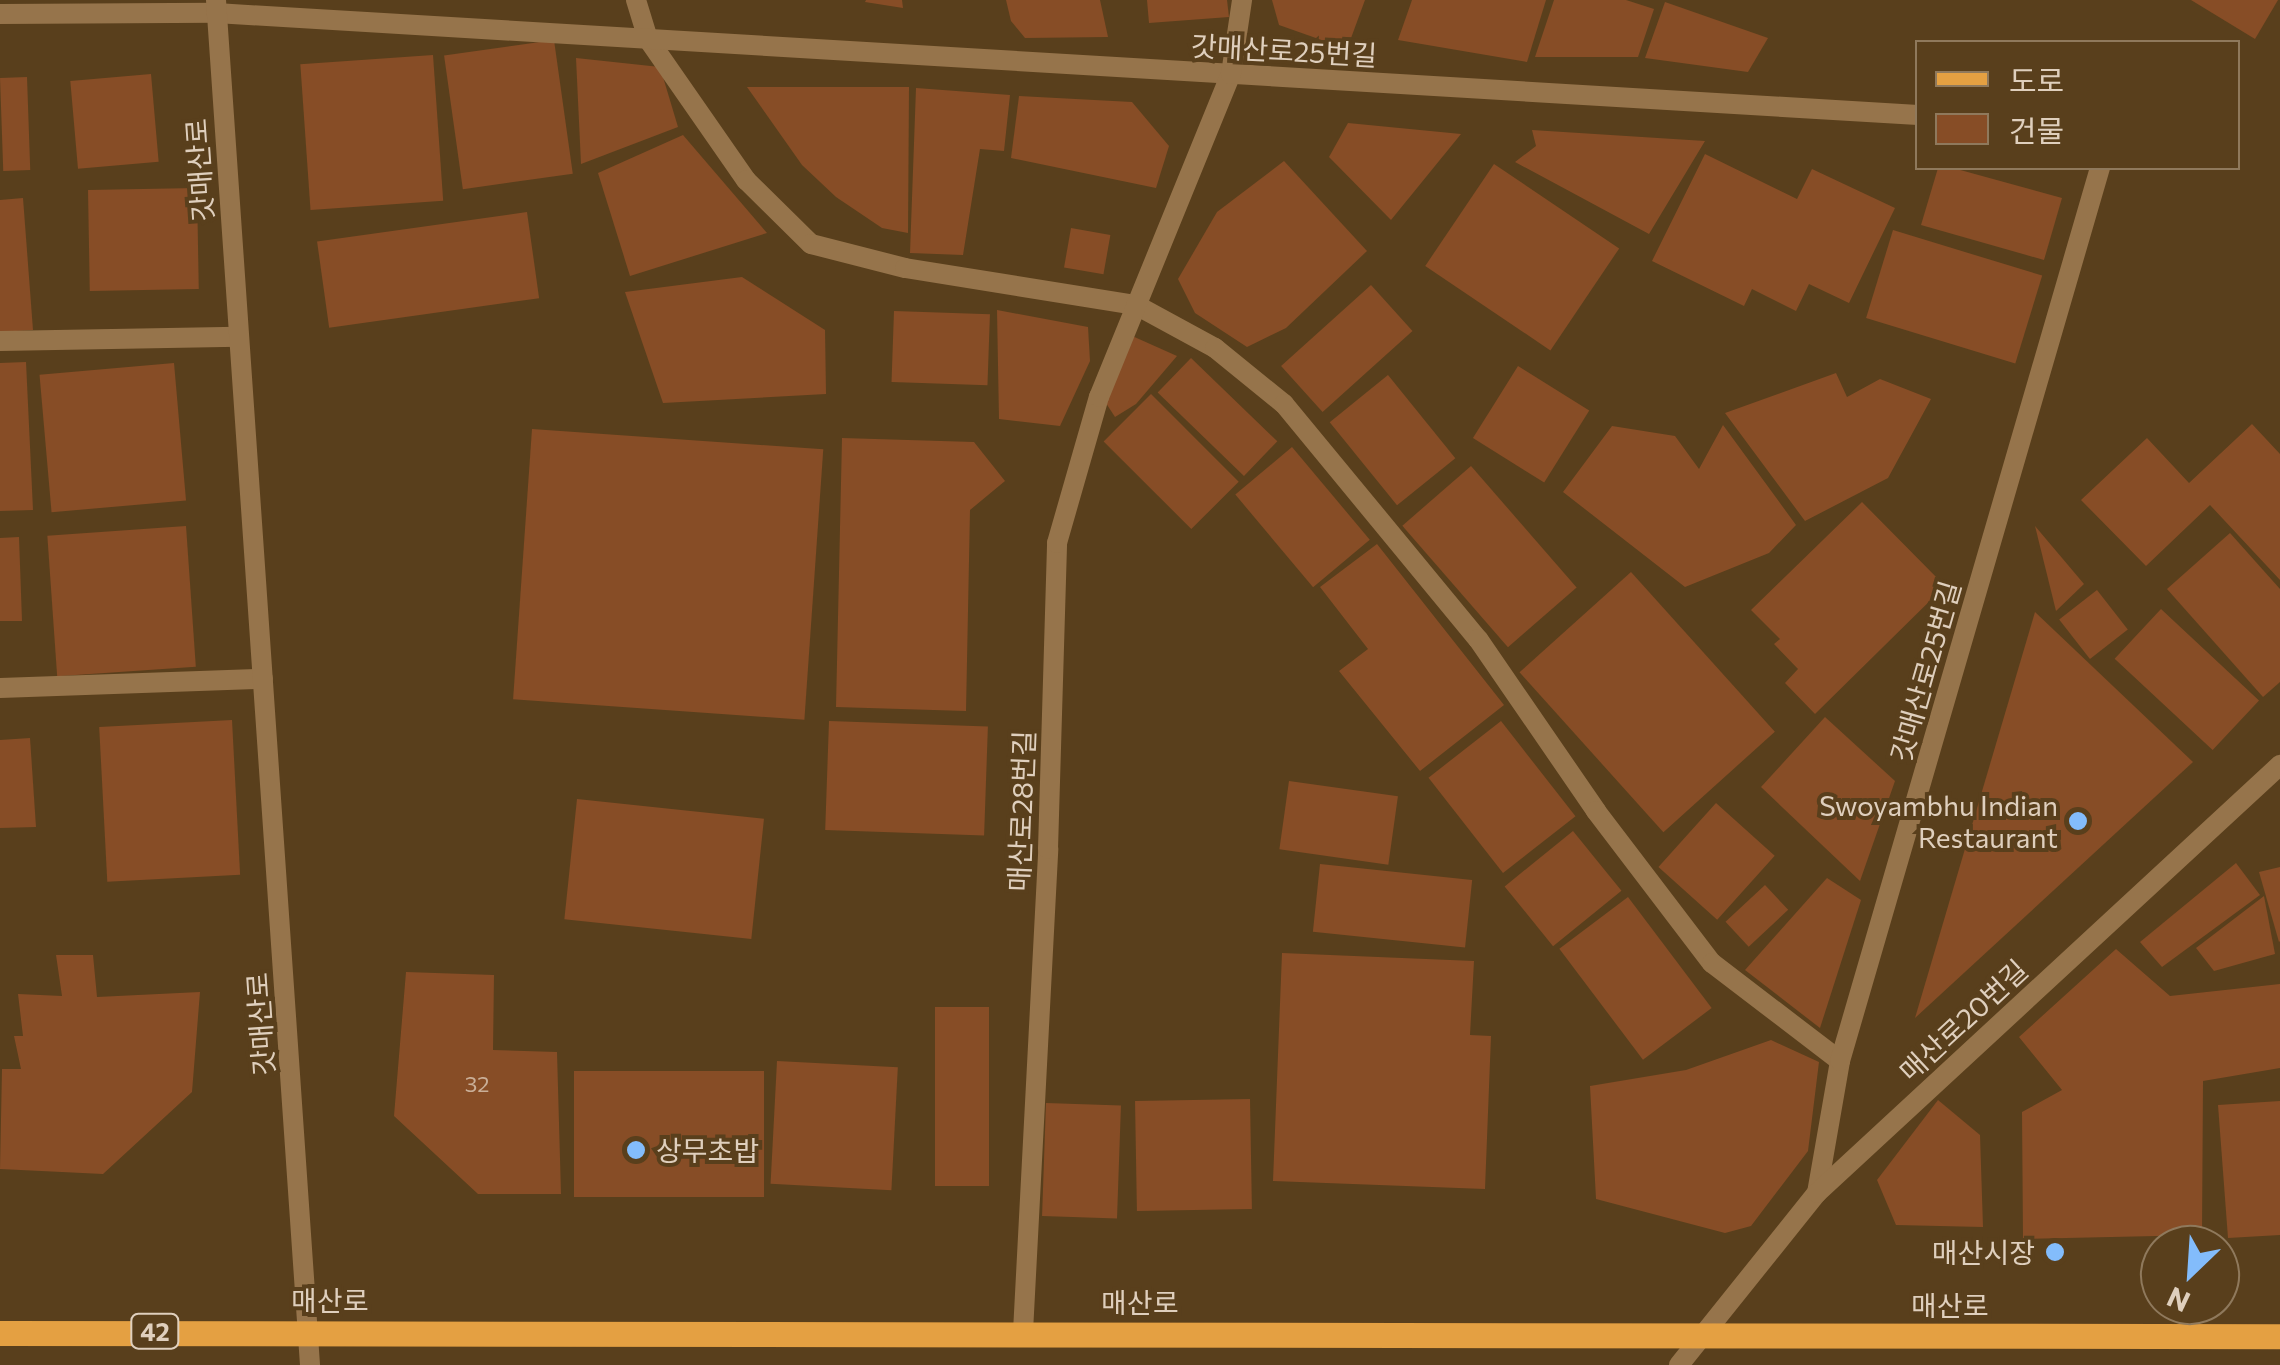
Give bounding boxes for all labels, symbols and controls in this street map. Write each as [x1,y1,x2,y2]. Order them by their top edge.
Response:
street label: 갓매산로25번길 [1190,28,1378,72]
legend [1915,40,2240,170]
text: 도로 [2009,61,2064,98]
text: 건물 [2009,111,2064,148]
street label: 갓매산로 [179,117,219,223]
street label: 갓매산로25번길 [1883,577,1967,765]
street label: 매산로28번길 [1001,730,1041,892]
place label: Swoyambhu Indian Restaurant [1819,788,2058,854]
marker: Swoyambhu Indian Restaurant [2067,810,2089,832]
street label: 매산로20번길 [1892,952,2034,1088]
street label: 갓매산로 [240,971,280,1077]
house number: 32 [465,1071,489,1097]
place label: 상무초밥 [656,1133,759,1167]
marker: 상무초밥 [625,1139,647,1161]
north arrow [2140,1225,2240,1325]
place label: 매산시장 [1932,1235,2035,1269]
marker: 매산시장 [2044,1241,2066,1263]
text: N [2161,1281,2195,1320]
street label: 매산로 [291,1283,369,1317]
street label: 매산로 [1101,1285,1179,1319]
street label: 매산로 [1911,1288,1989,1322]
road number: 42 [130,1311,180,1351]

